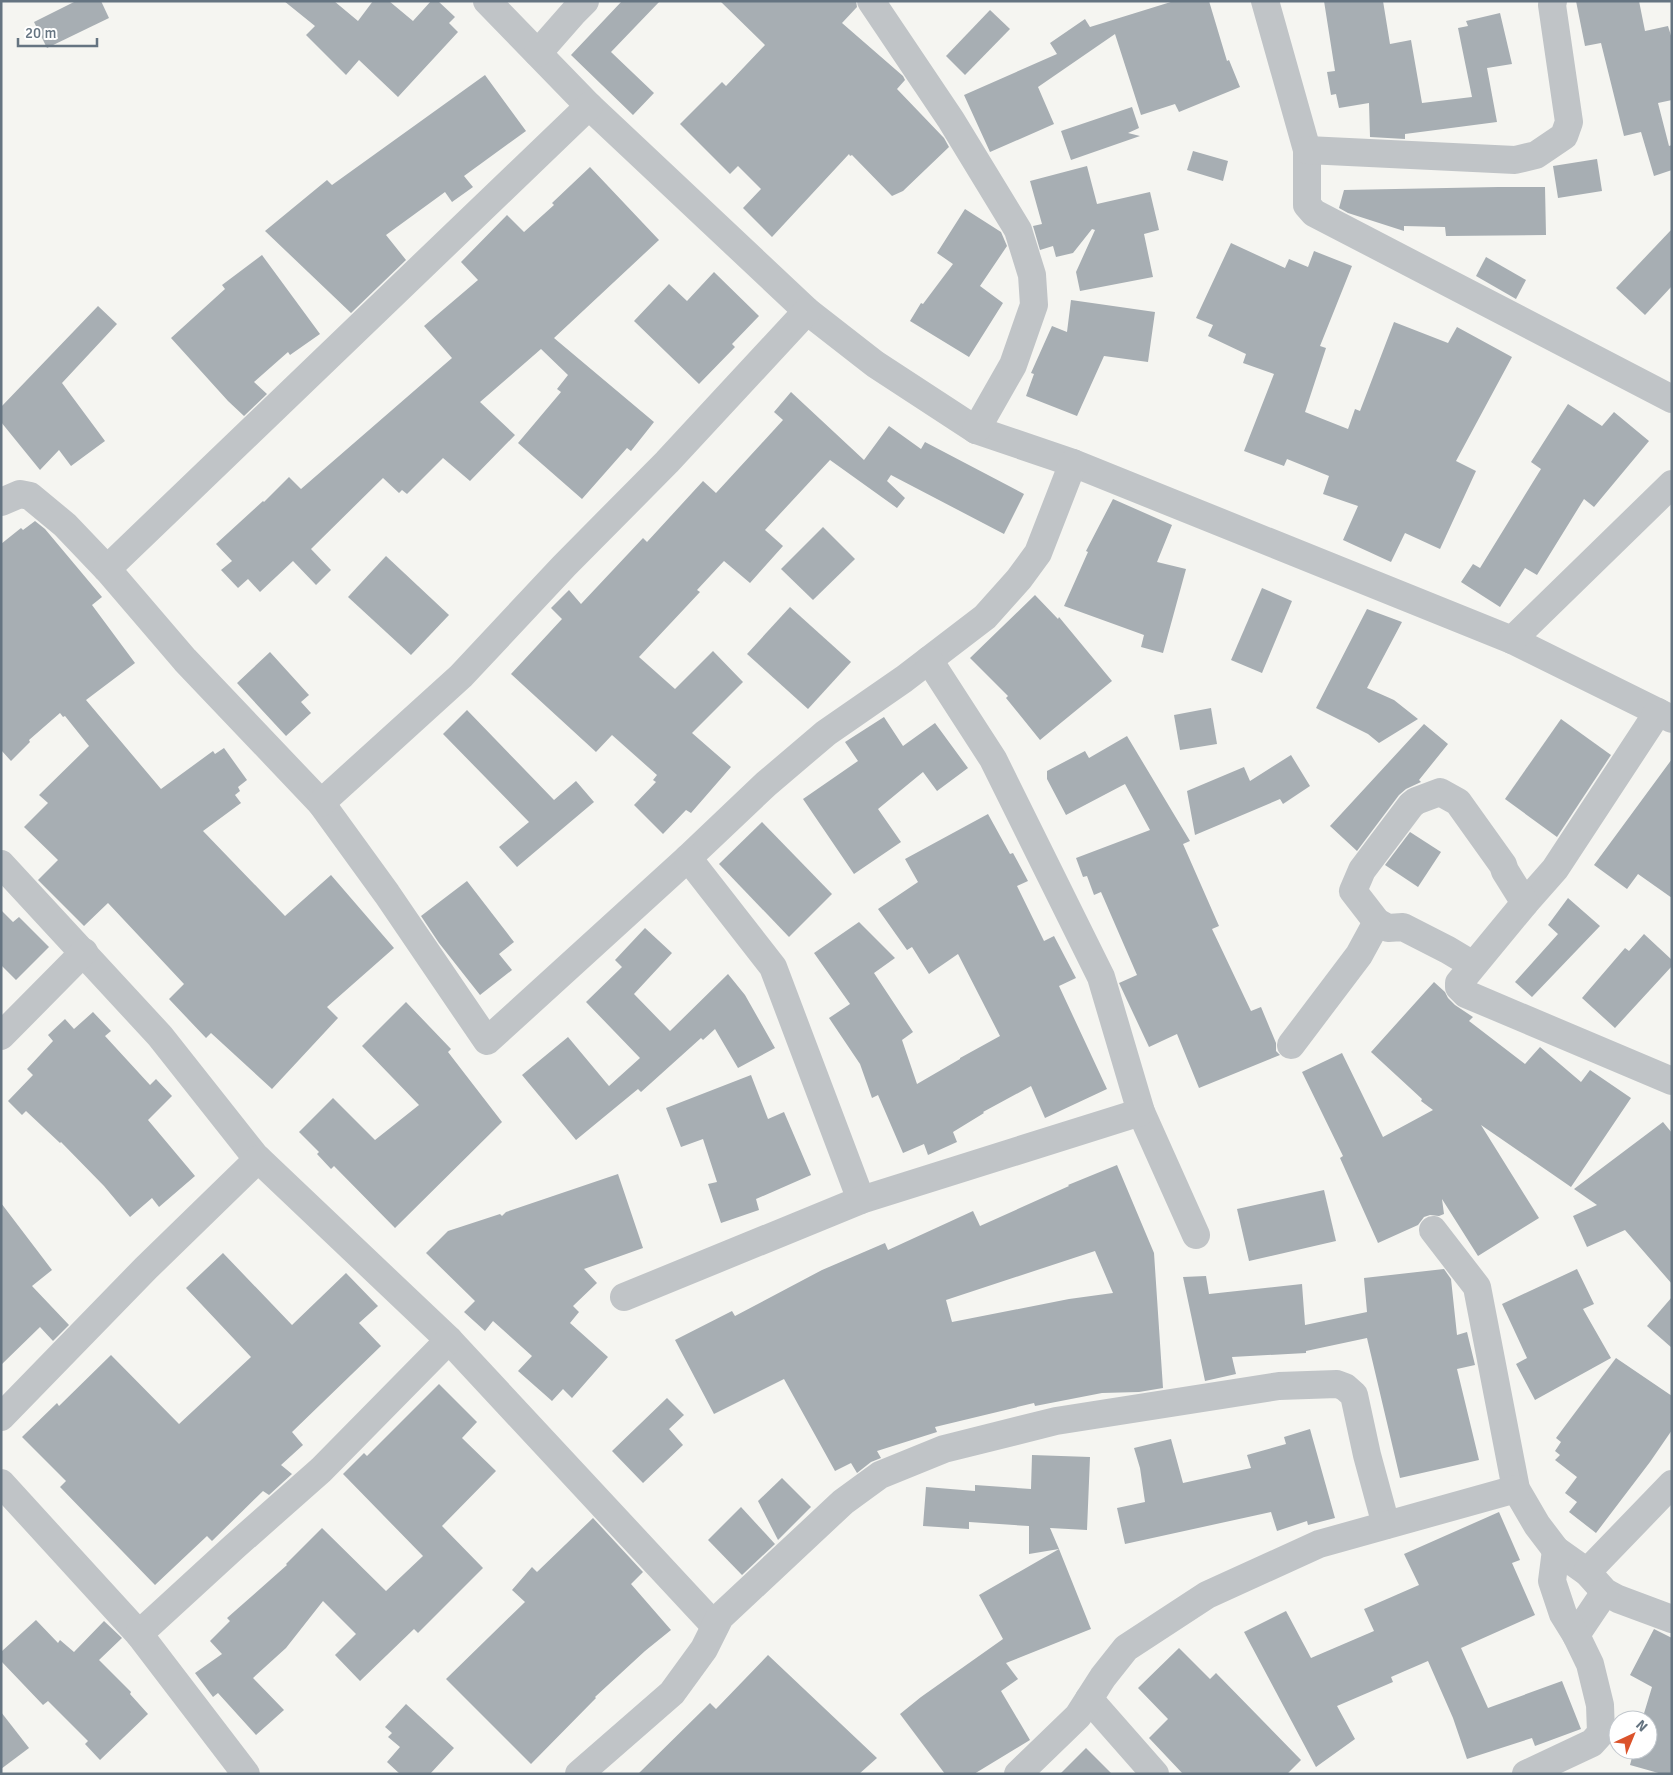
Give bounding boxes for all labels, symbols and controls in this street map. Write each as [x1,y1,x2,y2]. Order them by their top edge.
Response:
scale bar [18,15,96,47]
text: 20 m [25,24,56,42]
north arrow [1608,1710,1658,1760]
text: N [1632,1717,1651,1736]

